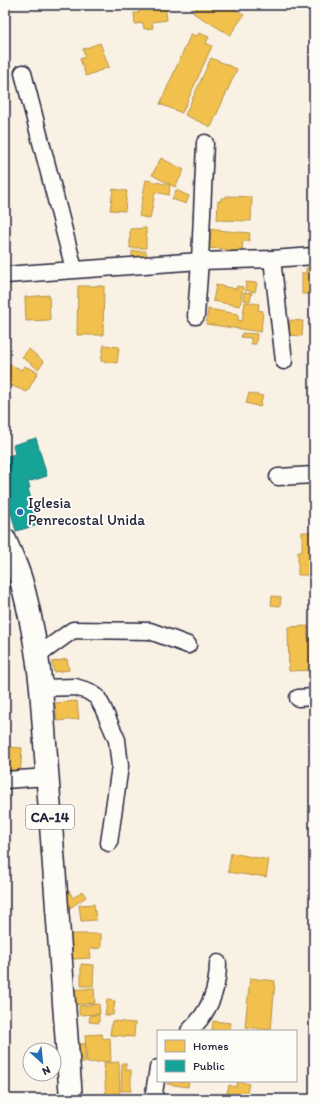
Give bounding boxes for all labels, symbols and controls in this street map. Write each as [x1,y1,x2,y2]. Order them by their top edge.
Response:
place label: Iglesia Penrecostal Unida [28,494,145,529]
marker: Iglesia Penrecostal Unida [15,507,25,517]
road number: CA-14 [26,805,74,829]
legend [157,1030,297,1082]
text: Homes [193,1039,229,1053]
north arrow [22,1042,62,1082]
text: Public [193,1059,225,1073]
text: N [40,1063,53,1078]

